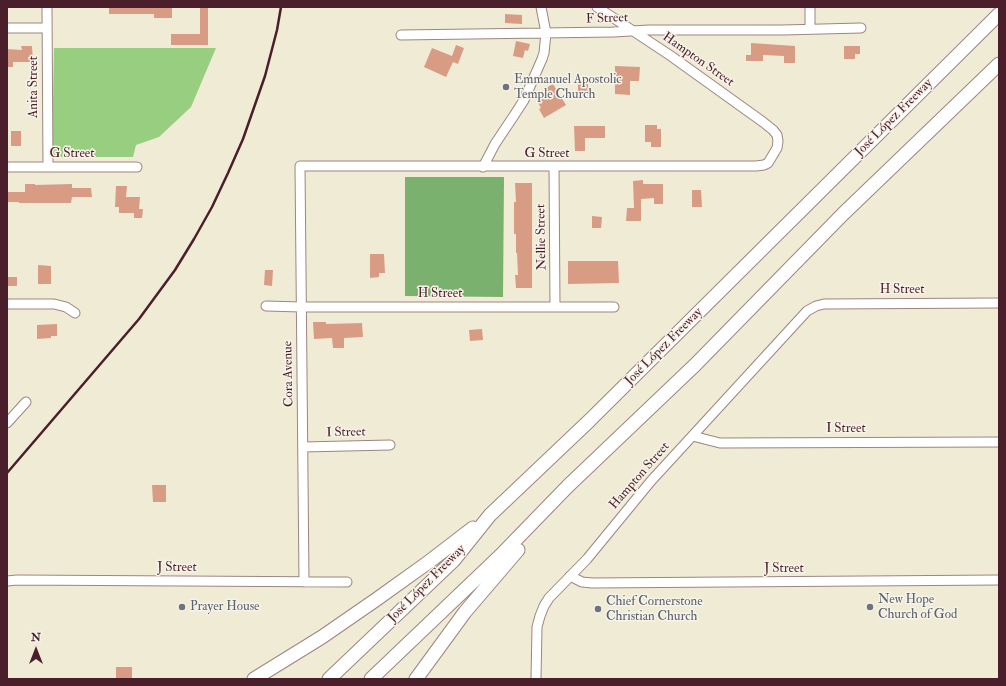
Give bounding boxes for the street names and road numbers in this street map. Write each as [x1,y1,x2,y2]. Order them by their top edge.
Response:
street label: F Street [586,10,628,28]
street label: Hampton Street [659,30,737,90]
street label: Anita Street [26,56,42,118]
street label: José López Freeway [852,76,936,160]
street label: G Street [50,146,94,162]
street label: G Street [525,146,569,162]
street label: Nellie Street [534,204,550,270]
street label: H Street [880,282,924,298]
street label: H Street [418,286,462,302]
street label: José López Freeway [622,305,706,389]
street label: Cora Avenue [281,341,297,407]
street label: I Street [826,421,866,437]
street label: I Street [326,425,366,441]
street label: Hampton Street [607,439,673,513]
street label: José López Freeway [385,542,469,626]
street label: J Street [157,560,197,576]
street label: J Street [764,561,804,577]

